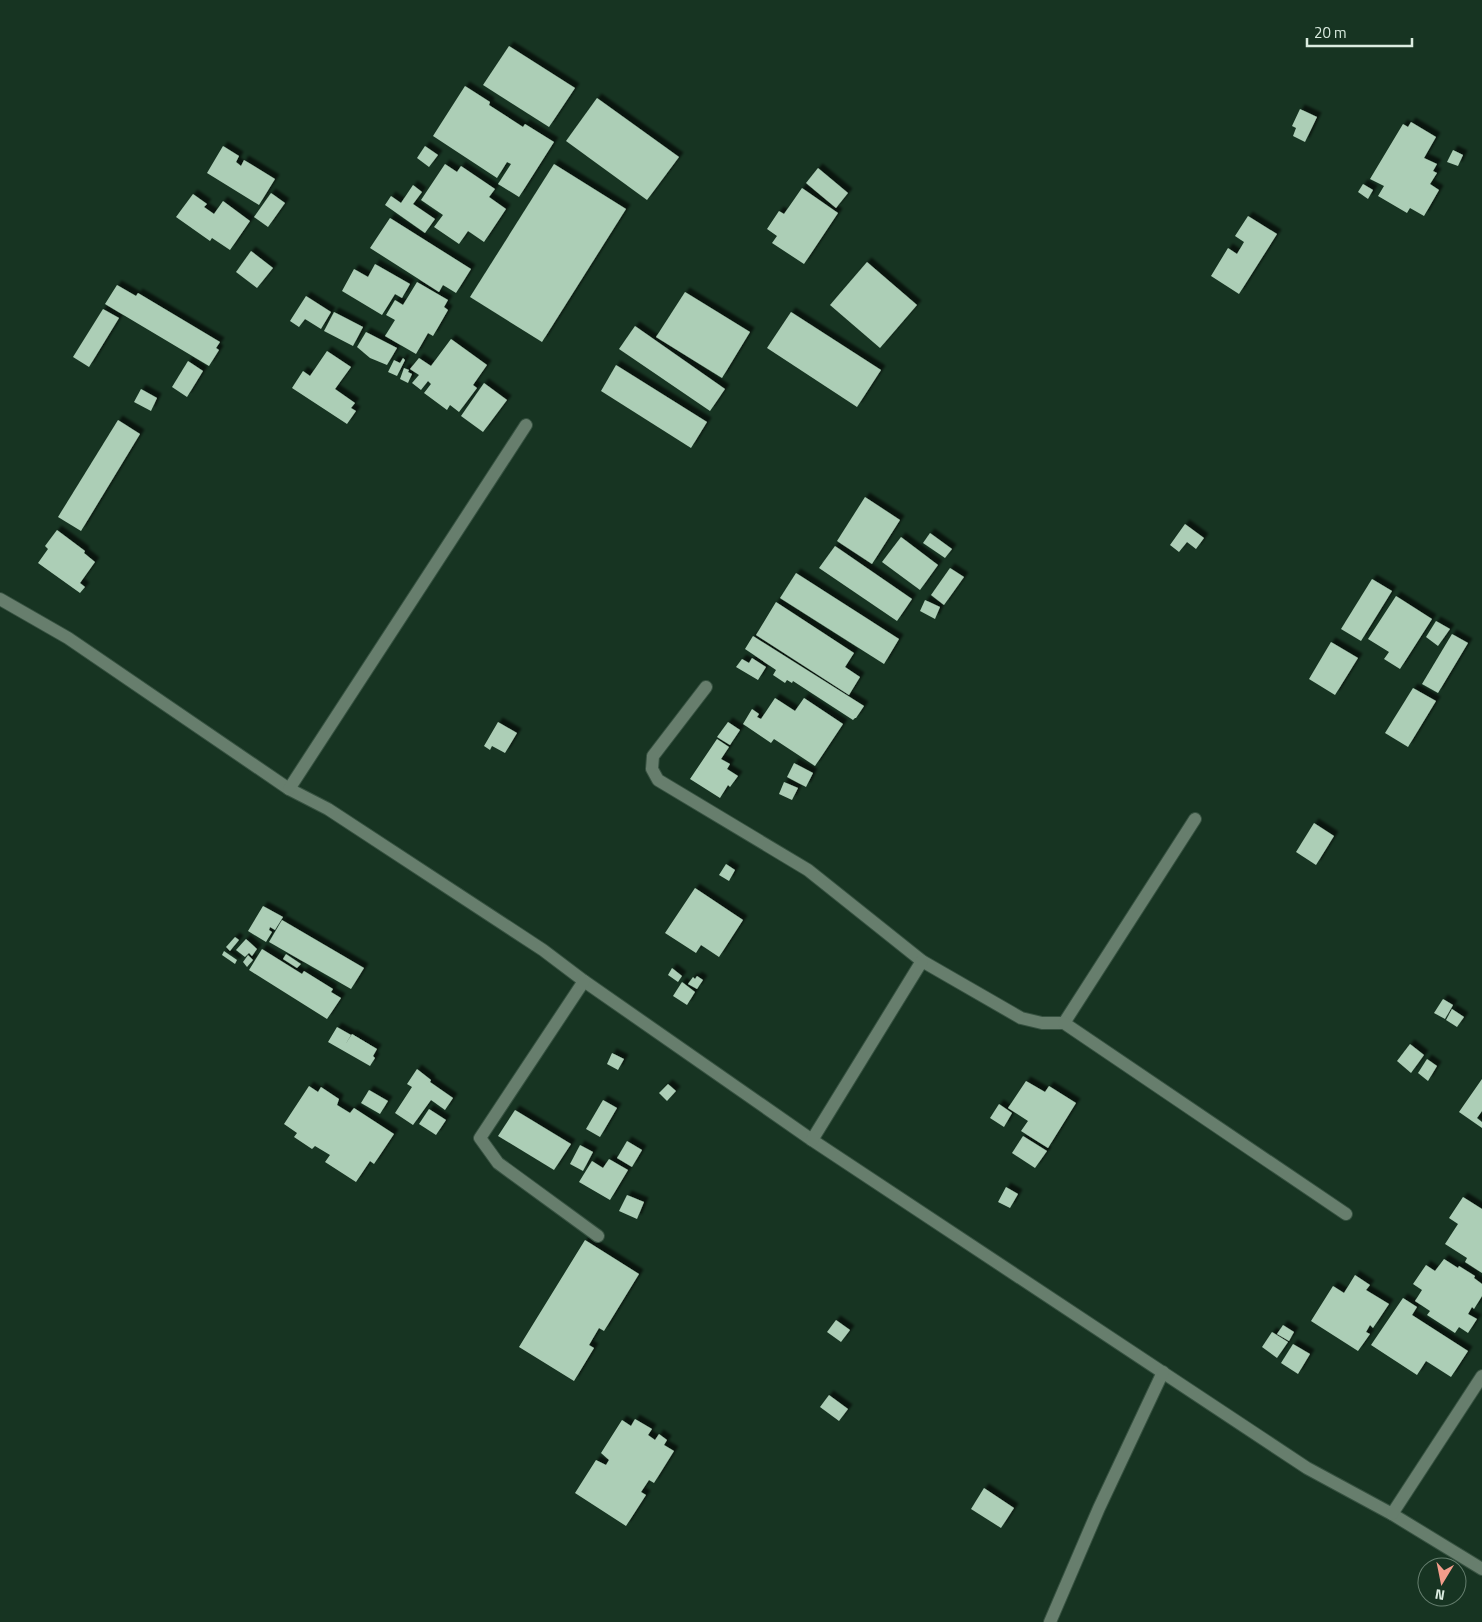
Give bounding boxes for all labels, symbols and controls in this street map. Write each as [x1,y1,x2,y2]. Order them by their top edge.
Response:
scale bar [1307,15,1412,47]
text: 20 m [1314,21,1347,44]
north arrow [1417,1557,1467,1607]
text: N [1433,1584,1446,1606]

